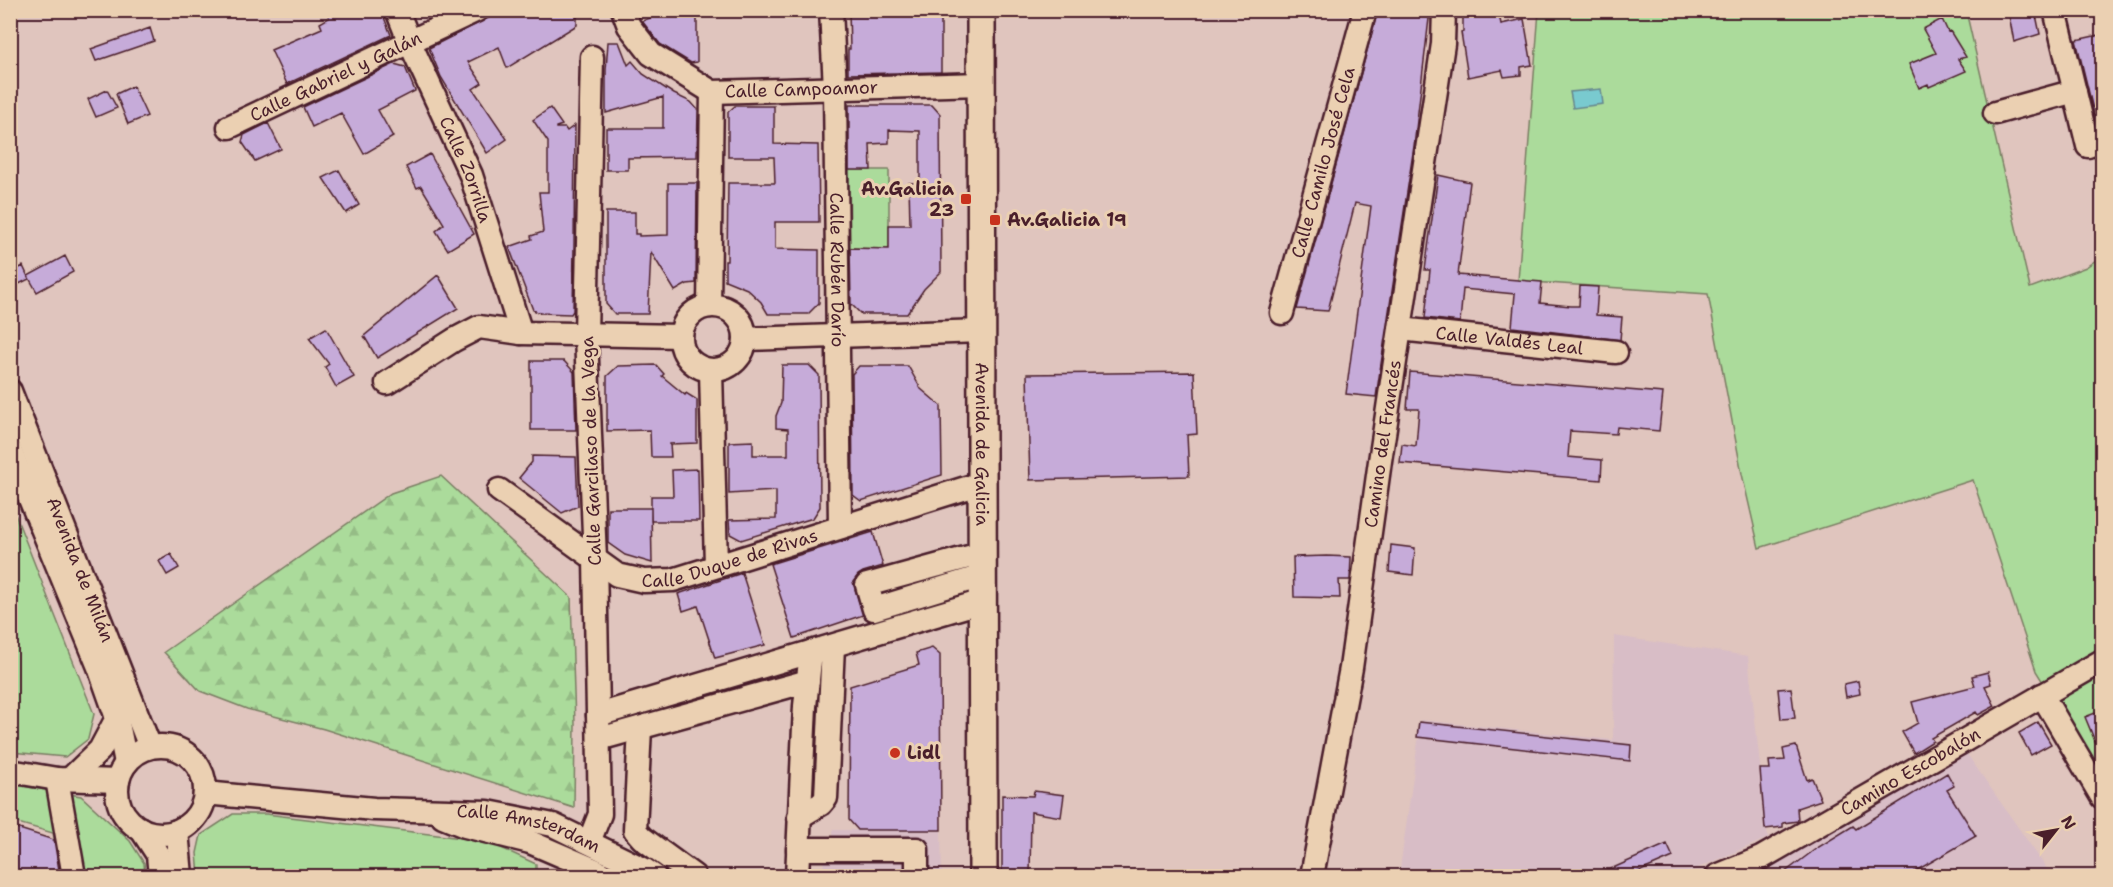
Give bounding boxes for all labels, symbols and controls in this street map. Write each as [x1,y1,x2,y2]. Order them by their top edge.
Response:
street label: Calle Gabriel y Galán [246,26,426,127]
street label: Calle Camilo José Cela [1286,64,1361,261]
street label: Calle Campoamor [724,75,878,104]
street label: Calle Zorrilla [434,113,497,226]
place label: Av.Galicia 23 [861,177,955,222]
street label: Calle Rubén Darío [824,192,850,348]
marker: Av.Galicia 23 [959,192,973,206]
place label: Av.Galicia 19 [1007,208,1127,232]
marker: Av.Galicia 19 [988,213,1002,227]
street label: Calle Valdés Leal [1434,321,1585,360]
street label: Calle Garcilaso de la Vega [575,336,607,566]
street label: Camino del Francés [1359,358,1407,529]
street label: Avenida de Galicia [970,362,994,526]
street label: Avenida de Milán [41,494,120,646]
street label: Calle Duque de Rivas [641,523,821,593]
street label: Camino Escobalón [1836,722,1985,822]
place label: Lidl [907,741,940,765]
marker: Lidl [888,746,902,760]
street label: Calle Amsterdam [456,799,604,858]
north arrow [2026,800,2086,860]
text: N [2056,812,2081,833]

